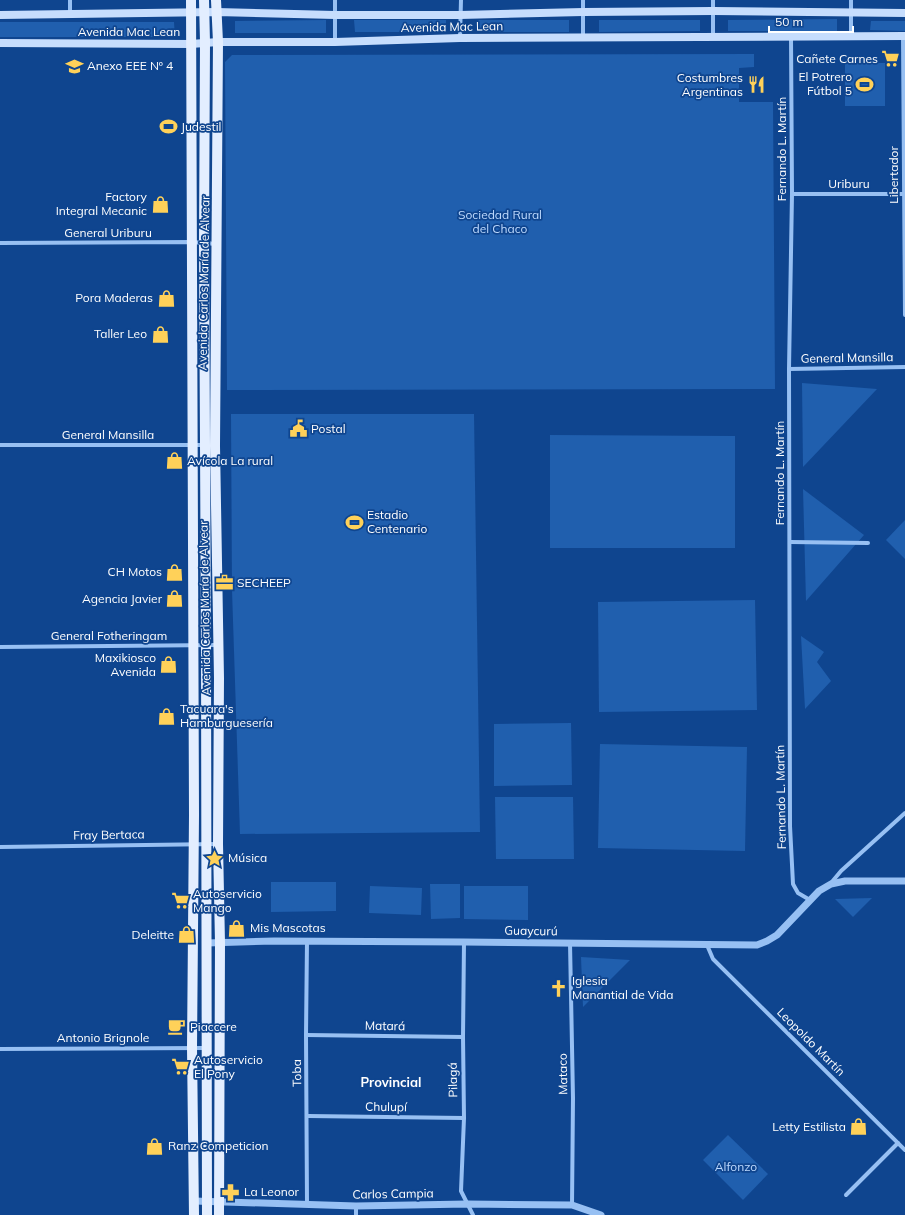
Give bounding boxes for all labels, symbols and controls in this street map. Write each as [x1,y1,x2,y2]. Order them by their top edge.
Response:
scale bar [769,8,853,34]
text: 50 m [775,14,803,29]
street label: Avenida Mac Lean [401,18,503,35]
street label: Avenida Mac Lean [78,24,180,39]
supermarket icon: Cañete Carnes [881,49,901,69]
place label: Cañete Carnes [796,51,878,66]
school or university icon: Anexo EEE Nº 4 [64,56,84,76]
place label: Anexo EEE Nº 4 [87,58,173,73]
place label: El Potrero Fútbol 5 [798,69,852,98]
place label: Costumbres Argentinas [677,70,743,99]
sports icon: El Potrero Fútbol 5 [855,74,875,94]
restaurant icon: Costumbres Argentinas [746,75,766,95]
street label: Fernando L. Martín [774,97,789,201]
sports icon: Judestil [158,117,178,137]
place label: Judestil [181,119,221,134]
street label: Libertador [886,146,901,204]
street label: Uriburu [828,176,870,191]
place label: Factory Integral Mecanic [56,189,148,218]
shop icon: Factory Integral Mecanic [150,194,170,214]
street label: Avenida Carlos María de Alvear [194,195,213,371]
park label: Sociedad Rural del Chaco [458,207,542,236]
street label: General Uriburu [64,225,152,240]
shop icon: Pora Maderas [156,288,176,308]
place label: Pora Maderas [75,290,153,305]
shop icon: Taller Leo [150,324,170,344]
place label: Taller Leo [94,326,147,341]
street label: General Mansilla [801,349,893,366]
public building icon: Postal [288,419,308,439]
place label: Postal [311,421,346,436]
street label: Fernando L. Martín [772,421,787,525]
street label: General Mansilla [62,427,154,442]
shop icon: Avícola La rural [164,451,184,471]
place label: Avícola La rural [187,453,273,468]
place label: Estadio Centenario [367,507,427,536]
sports icon: Estadio Centenario [344,512,364,532]
street label: Avenida Carlos María de Alvear [195,520,214,696]
shop icon: CH Motos [165,562,185,582]
place label: CH Motos [107,564,162,579]
office icon: SECHEEP [214,573,234,593]
place label: SECHEEP [237,575,291,590]
shop icon: Agencia Javier [165,589,185,609]
place label: Agencia Javier [82,591,163,606]
street label: General Fotheringam [51,628,167,643]
place label: Maxikiosco Avenida [95,650,156,679]
shop icon: Maxikiosco Avenida [159,655,179,675]
place label: Tacuara's Hamburguesería [180,701,273,730]
shop icon: Tacuara's Hamburguesería [157,706,177,726]
street label: Fernando L. Martín [772,745,789,849]
street label: Fray Bertaca [73,826,145,843]
place icon: Música [205,848,225,868]
place label: Música [228,850,267,865]
place label: Autoservicio Mango [193,886,262,915]
supermarket icon: Autoservicio Mango [170,891,190,911]
shop icon: Mis Mascotas [227,918,247,938]
place label: Mis Mascotas [250,920,326,935]
street label: Guaycurú [504,923,558,938]
shop icon: Deleitte [177,925,197,945]
place label: Deleitte [132,927,174,942]
place label: Iglesia Manantial de Vida [572,973,674,1002]
church icon: Iglesia Manantial de Vida [549,978,569,998]
street label: Leopoldo Martín [774,1004,849,1079]
cafe icon: Piaccere [167,1017,187,1037]
street label: Matará [365,1018,405,1033]
place label: Piaccere [190,1019,237,1034]
street label: Antonio Brignole [57,1030,149,1045]
place label: Autoservicio El Pony [194,1052,263,1081]
street label: Mataco [555,1053,570,1095]
supermarket icon: Autoservicio El Pony [171,1057,191,1077]
street label: Toba [289,1059,304,1087]
street label: Pilagá [445,1062,460,1098]
district label: Provincial [361,1074,421,1090]
street label: Chulupí [365,1099,408,1114]
shop icon: Letty Estilista [849,1117,869,1137]
place label: Letty Estilista [772,1119,846,1134]
shop icon: Ranz Competicion [145,1136,165,1156]
place label: Ranz Competicion [168,1138,269,1153]
park label: Alfonzo [715,1159,757,1174]
pharmacy icon: La Leonor [221,1182,241,1202]
place label: La Leonor [244,1184,300,1199]
street label: Carlos Campia [352,1185,434,1202]

